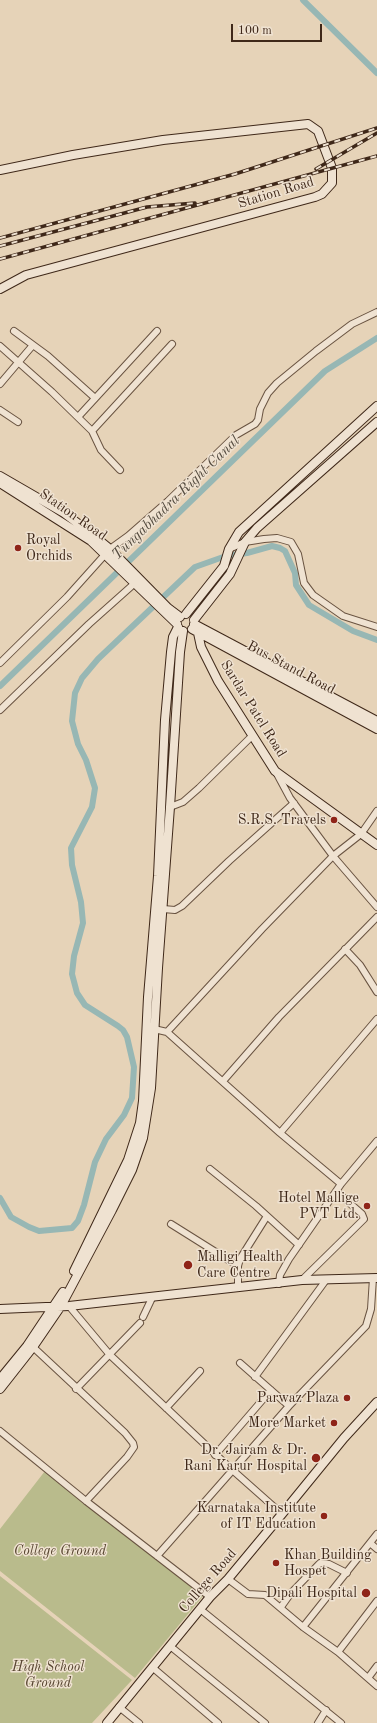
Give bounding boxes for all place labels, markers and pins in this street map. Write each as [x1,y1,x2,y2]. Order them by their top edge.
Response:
place label: Royal Orchids [26,532,72,564]
marker: Royal Orchids [13,543,23,553]
place label: S.R.S. Travels [238,812,326,828]
marker: S.R.S. Travels [329,815,339,825]
place label: Hotel Mallige PVT Ltd. [278,1190,359,1222]
marker: Hotel Mallige PVT Ltd. [362,1201,372,1211]
place label: Malligi Health Care Centre [197,1249,283,1282]
marker: Malligi Health Care Centre [182,1259,194,1271]
place label: Parwaz Plaza [257,1390,339,1406]
marker: Parwaz Plaza [342,1393,352,1403]
place label: More Market [248,1415,326,1431]
marker: More Market [329,1418,339,1428]
place label: Dr. Jairam & Dr. Rani Karur Hospital [184,1442,307,1474]
marker: Dr. Jairam & Dr. Rani Karur Hospital [310,1452,322,1464]
place label: Karnataka Institute of IT Education [197,1500,316,1532]
marker: Karnataka Institute of IT Education [319,1511,329,1521]
place label: Khan Building Hospet [284,1547,371,1580]
marker: Khan Building Hospet [271,1558,281,1568]
place label: Dipali Hospital [266,1585,357,1601]
marker: Dipali Hospital [360,1587,372,1599]

